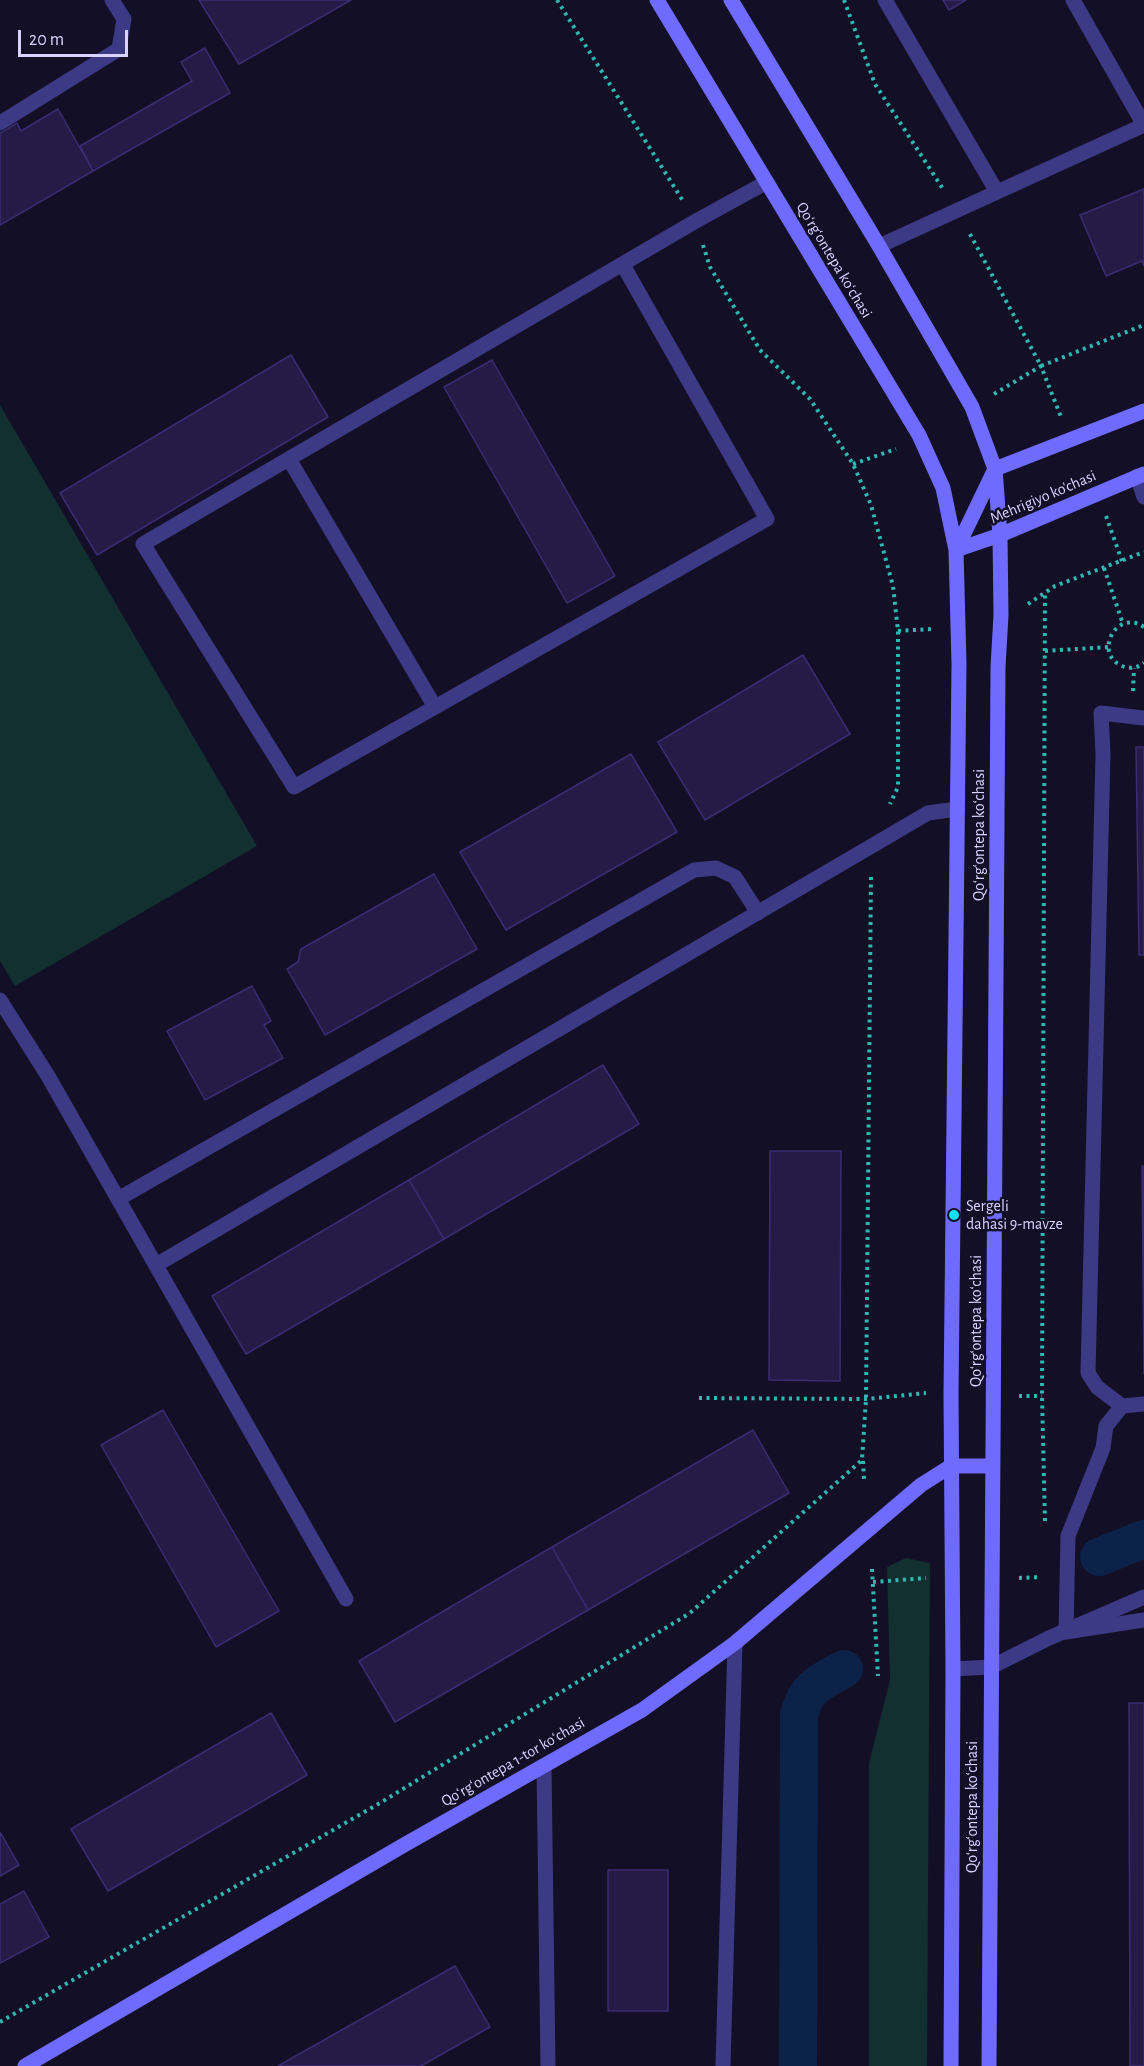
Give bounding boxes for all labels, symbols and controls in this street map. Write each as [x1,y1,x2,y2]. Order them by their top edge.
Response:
scale bar [21,18,130,56]
text: 20 m [29,31,64,49]
street label: Qoʻrgʻontepa koʻchasi [792,198,876,322]
street label: Mehrigiyo ko'chasi [987,466,1099,528]
street label: Qoʻrgʻontepa koʻchasi [969,769,989,901]
place label: Sergeli dahasi 9-mavze [966,1196,1063,1234]
marker: Sergeli dahasi 9-mavze [947,1208,961,1222]
street label: Qoʻrgʻontepa koʻchasi [966,1255,986,1387]
street label: Qoʻrgʻontepa 1-tor koʻchasi [438,1713,588,1811]
street label: Qoʻrgʻontepa koʻchasi [962,1741,982,1873]

